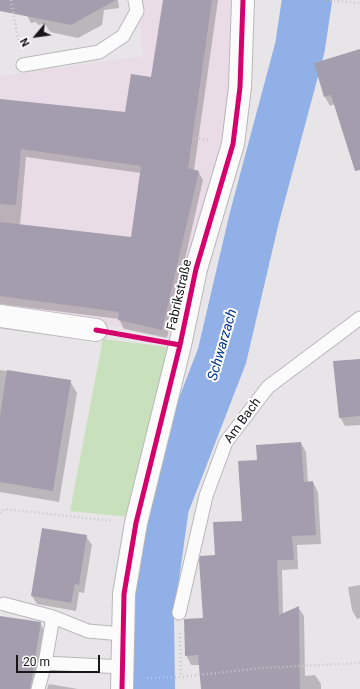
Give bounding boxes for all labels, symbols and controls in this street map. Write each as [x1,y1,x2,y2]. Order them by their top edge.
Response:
north arrow [16,16,56,56]
text: N [18,36,33,49]
street label: Fabrikstraße [164,258,196,332]
water label: Schwarzach [205,307,241,383]
street label: Am Bach [221,395,265,447]
scale bar [18,647,102,673]
text: 20 m [23,655,50,669]

